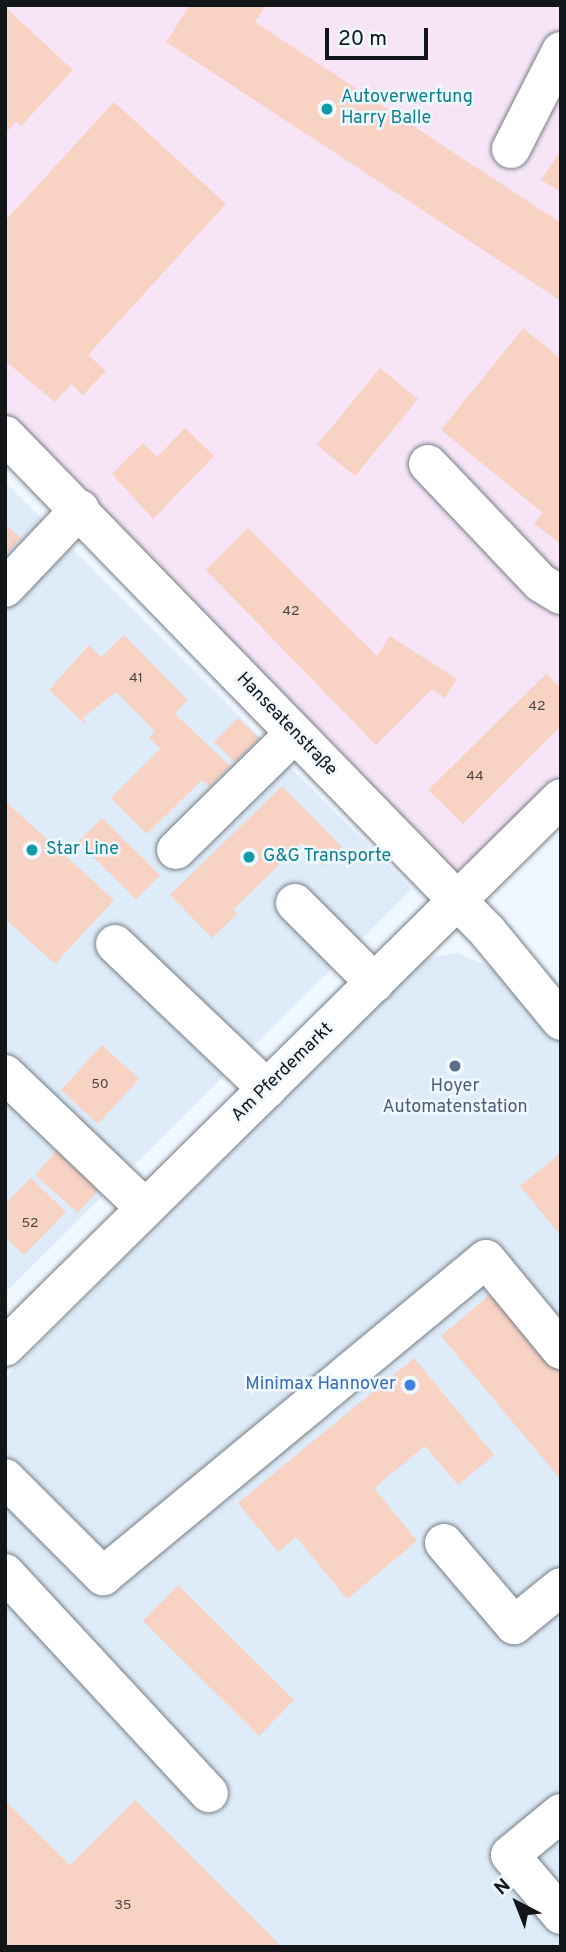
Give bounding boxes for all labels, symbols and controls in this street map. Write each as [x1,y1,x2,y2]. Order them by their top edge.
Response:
scale bar [328,14,431,58]
text: 20 m [338,26,387,53]
place label: Autoverwertung Harry Balle [341,88,473,130]
marker: Autoverwertung Harry Balle [319,101,335,117]
house number: 42 [282,604,300,620]
street label: Hanseatenstraße [231,669,341,781]
house number: 41 [129,671,143,687]
house number: 42 [528,699,546,715]
house number: 44 [466,769,484,785]
place label: Star Line [46,839,119,861]
marker: Star Line [24,842,40,858]
place label: G&G Transporte [263,846,392,868]
marker: G&G Transporte [241,849,257,865]
street label: Am Pferdemarkt [228,1019,338,1127]
marker: Hoyer Automatenstation [447,1058,463,1074]
house number: 50 [91,1077,109,1093]
place label: Hoyer Automatenstation [382,1077,528,1120]
house number: 52 [21,1216,39,1232]
place label: Minimax Hannover [245,1374,396,1396]
marker: Minimax Hannover [402,1377,418,1393]
north arrow [482,1868,552,1938]
text: N [490,1874,516,1901]
house number: 35 [114,1898,132,1914]

